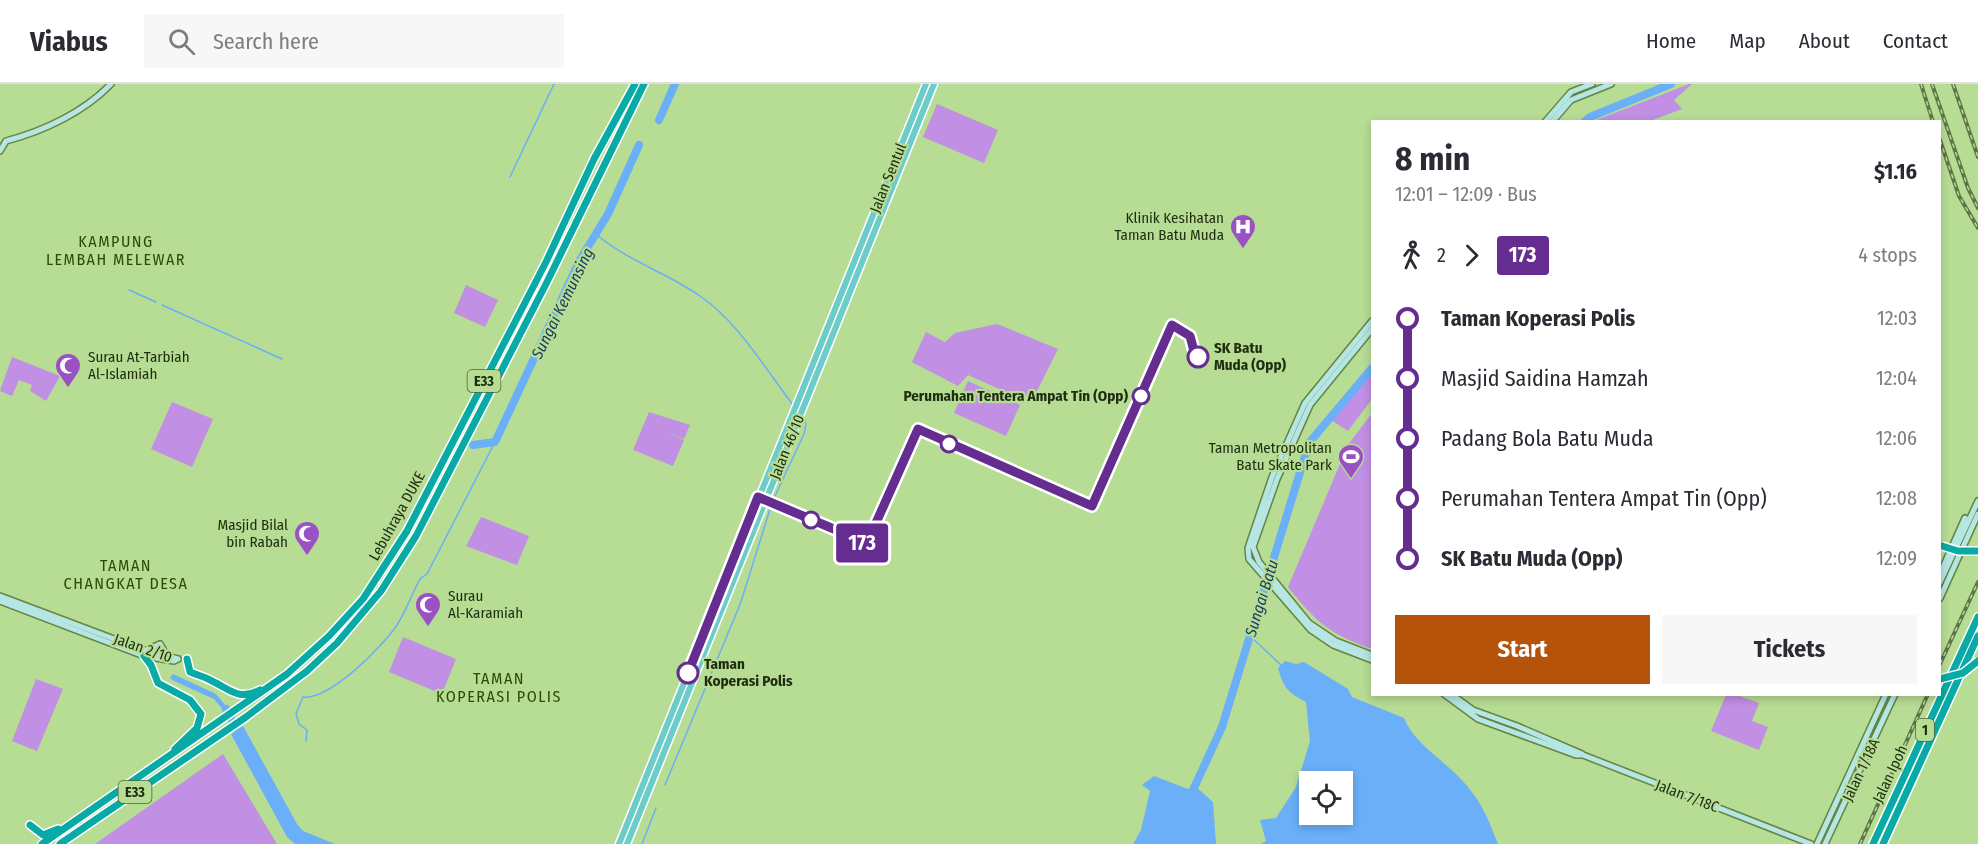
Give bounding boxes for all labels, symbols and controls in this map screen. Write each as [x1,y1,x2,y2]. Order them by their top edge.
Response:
search box [144,14,564,68]
text: Viabus [30,25,108,58]
icon: search [165,25,198,58]
text: Search here [213,28,319,55]
text: Home [1646,28,1696,54]
text: Map [1729,28,1766,54]
text: About [1799,28,1850,54]
text: Contact [1883,28,1948,54]
text: 8 min [1395,139,1470,179]
street label: Jalan Sentul [866,141,910,215]
text: $1.16 [1874,158,1917,185]
text: 12:01 – 12:09 · Bus [1395,182,1537,206]
place label: Klinik Kesihatan Taman Batu Muda [1114,209,1224,244]
hospital icon: Klinik Kesihatan Taman Batu Muda [1228,212,1258,250]
district label: KAMPUNG LEMBAH MELEWAR [46,232,186,269]
icon: walk [1395,239,1428,272]
icon: forward [1455,239,1488,272]
text: 173 [1509,242,1537,268]
text: 2 [1437,243,1446,267]
text: 4 stops [1858,243,1917,267]
water label: Sungai Kemunsing [527,245,598,363]
text: Taman Koperasi Polis [1441,305,1635,332]
text: 12:03 [1877,306,1917,330]
place label: SK Batu Muda (Opp) [1214,339,1287,374]
marker: SK Batu Muda (Opp) [1187,346,1209,368]
place label: Surau At-Tarbiah Al-Islamiah [88,348,190,383]
mosque icon: Surau At-Tarbiah Al-Islamiah [53,351,83,389]
text: Masjid Saidina Hamzah [1441,365,1649,392]
text: 12:04 [1876,366,1917,390]
road number: E33 [468,370,500,392]
place label: Perumahan Tentera Ampat Tin (Opp) [904,387,1128,405]
marker: Perumahan Tentera Ampat Tin (Opp) [1132,387,1150,405]
street label: Jalan 46/10 [766,412,808,482]
text: Padang Bola Batu Muda [1441,425,1653,452]
text: 12:06 [1876,426,1917,450]
unlabelled marker [940,435,958,453]
place label: Taman Metropolitan Batu Skate Park [1209,439,1332,474]
sports icon: Taman Metropolitan Batu Skate Park [1336,442,1366,480]
street label: Lebuhraya DUKE [365,468,429,564]
text: Perumahan Tentera Ampat Tin (Opp) [1441,485,1767,512]
text: 12:08 [1876,486,1917,510]
unlabelled marker [802,511,820,529]
place label: Masjid Bilal bin Rabah [218,516,288,551]
mosque icon: Masjid Bilal bin Rabah [292,519,322,557]
line badge: 173 [828,524,896,562]
text: 173 [848,530,876,556]
text: SK Batu Muda (Opp) [1441,545,1622,572]
text: 12:09 [1876,546,1917,570]
district label: TAMAN CHANGKAT DESA [64,556,188,593]
water label: Sungai Batu [1240,557,1282,640]
place label: Surau Al-Karamiah [448,587,523,622]
mosque icon: Surau Al-Karamiah [413,590,443,628]
button: Start [1395,615,1650,684]
button: Tickets [1662,615,1917,684]
street label: Jalan 2/10 [112,630,174,666]
place label: Taman Koperasi Polis [704,655,793,690]
marker: Taman Koperasi Polis [677,662,699,684]
district label: TAMAN KOPERASI POLIS [436,669,562,706]
road number: 1 [1916,719,1934,741]
street label: Jalan 1/18A [1839,736,1883,804]
street label: Jalan Ipoh [1869,742,1911,806]
map controls [1299,771,1353,825]
button: locate [1299,771,1353,825]
street label: Jalan 7/18C [1653,776,1722,816]
road number: E33 [118,781,152,803]

